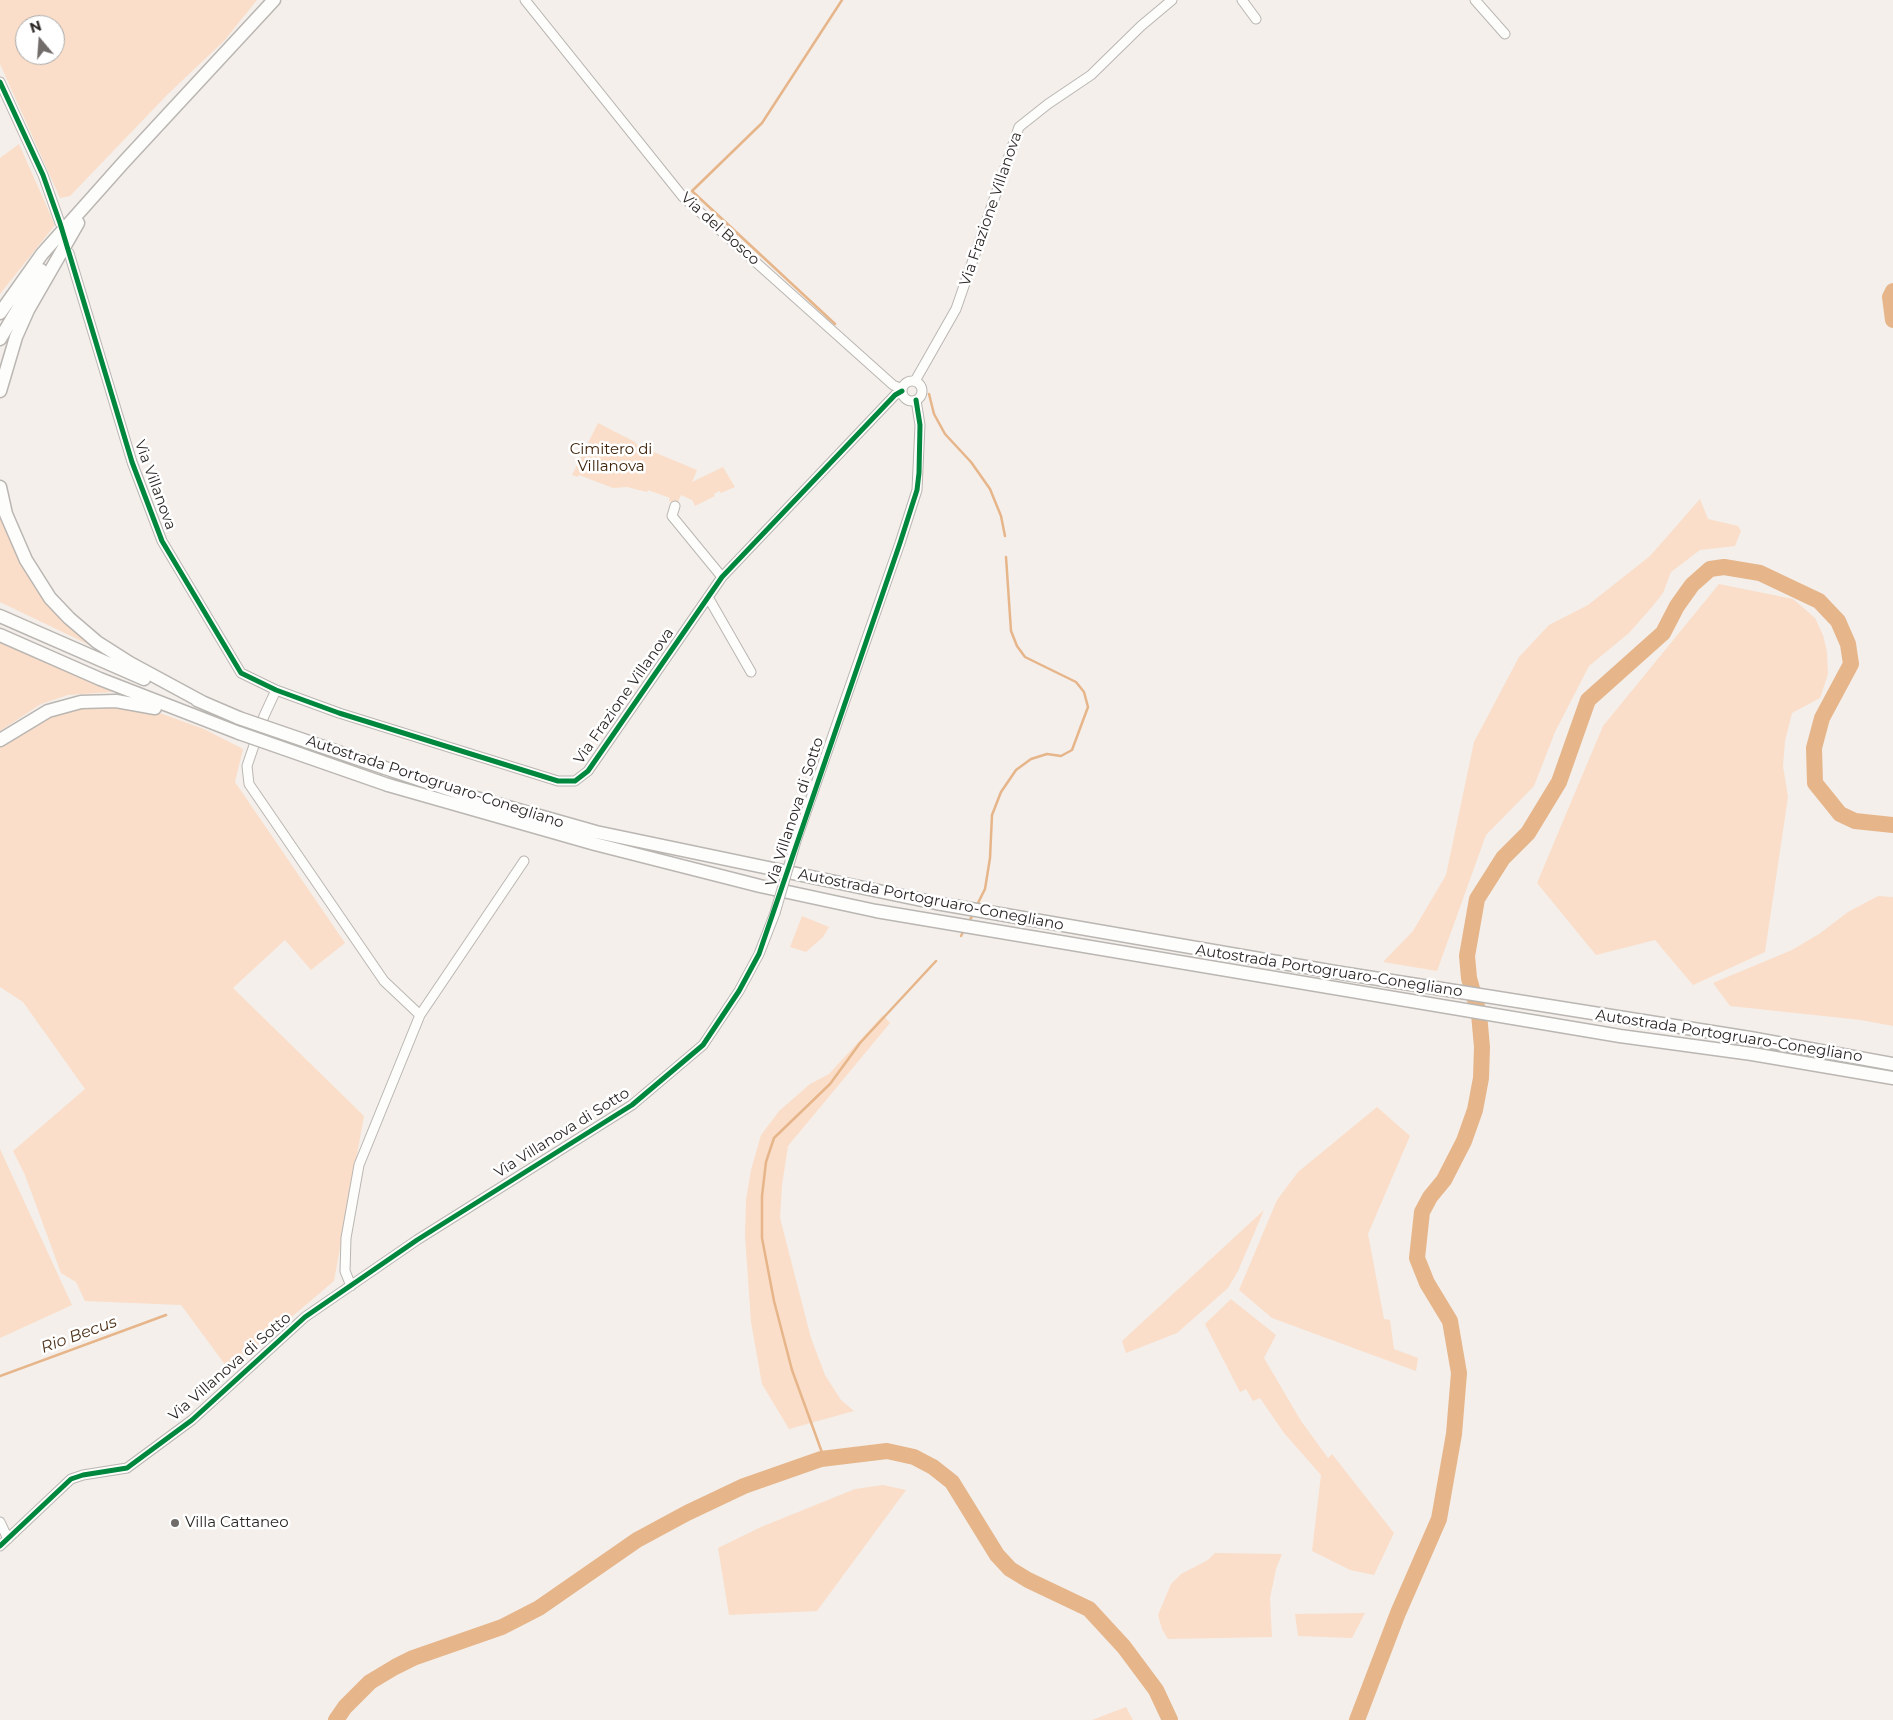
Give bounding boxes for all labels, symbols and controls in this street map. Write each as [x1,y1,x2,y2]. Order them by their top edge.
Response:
north arrow [15,15,65,65]
text: N [28,16,44,37]
street label: Via Frazione Villanova [956,129,1026,289]
street label: Via del Bosco [677,189,763,269]
street label: Via Villanova [130,438,180,532]
park label: Cimitero di Villanova [570,441,652,476]
street label: Via Frazione Villanova [570,624,678,768]
street label: Autostrada Portogruaro-Conegliano [304,732,566,832]
street label: Via Villanova di Sotto [762,735,828,889]
street label: Autostrada Portogruaro-Conegliano [797,865,1065,935]
street label: Autostrada Portogruaro-Conegliano [1194,941,1464,1001]
street label: Autostrada Portogruaro-Conegliano [1594,1006,1864,1066]
street label: Via Villanova di Sotto [491,1084,633,1182]
street label: Via Villanova di Sotto [165,1309,295,1425]
water label: Rio Becus [38,1312,120,1358]
place label: Villa Cattaneo [185,1514,289,1532]
marker: Villa Cattaneo [169,1517,181,1529]

